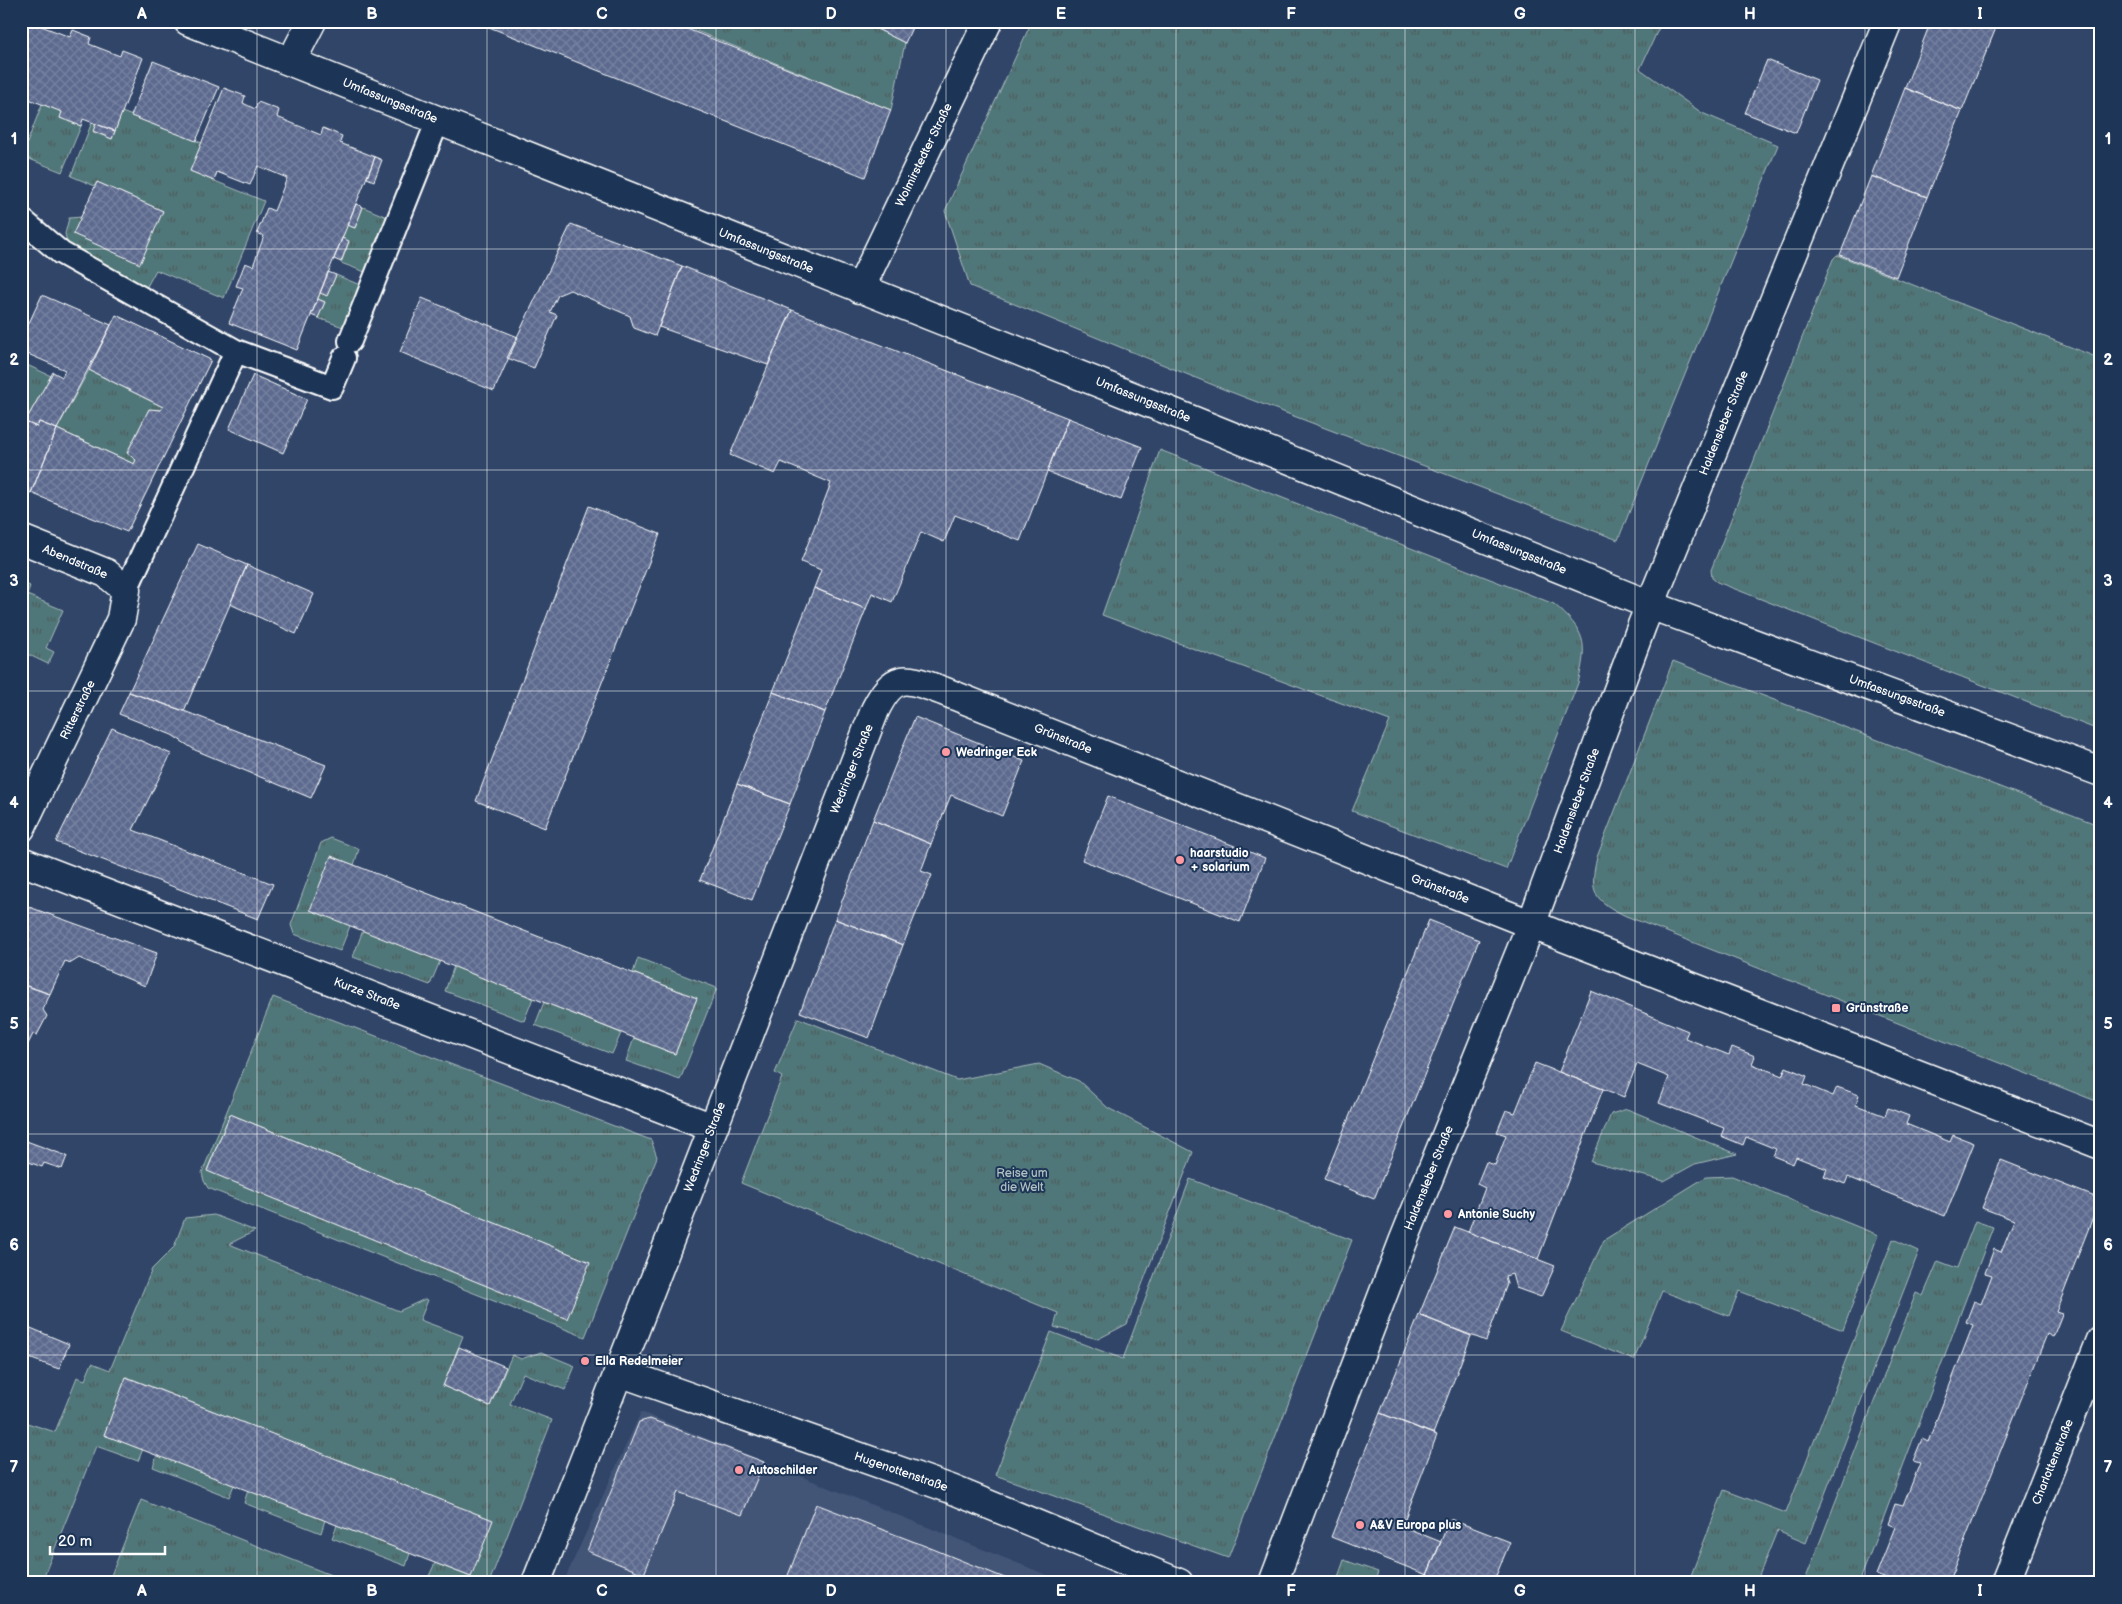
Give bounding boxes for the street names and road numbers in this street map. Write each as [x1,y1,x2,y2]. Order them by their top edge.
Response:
street label: Umfassungsstraße [340,75,440,127]
street label: Wolmirstedter Straße [892,101,956,209]
street label: Umfassungsstraße [716,225,816,277]
street label: Haldensleber Straße [1696,369,1752,477]
street label: Umfassungsstraße [1093,374,1193,426]
street label: Umfassungsstraße [1469,526,1569,578]
street label: Abendstraße [40,542,110,582]
street label: Umfassungsstraße [1847,672,1947,720]
street label: Ritterstraße [57,678,99,742]
street label: Grünstraße [1032,721,1094,757]
street label: Wedringer Straße [827,722,877,816]
street label: Haldensleber Straße [1551,746,1603,856]
street label: Grünstraße [1409,871,1471,907]
street label: Kurze Straße [332,974,402,1014]
street label: Wedringer Straße [681,1100,729,1194]
street label: Haldensleber Straße [1401,1124,1457,1232]
street label: Charlottenstraße [2029,1417,2077,1507]
street label: Hugenottenstraße [852,1449,950,1495]

